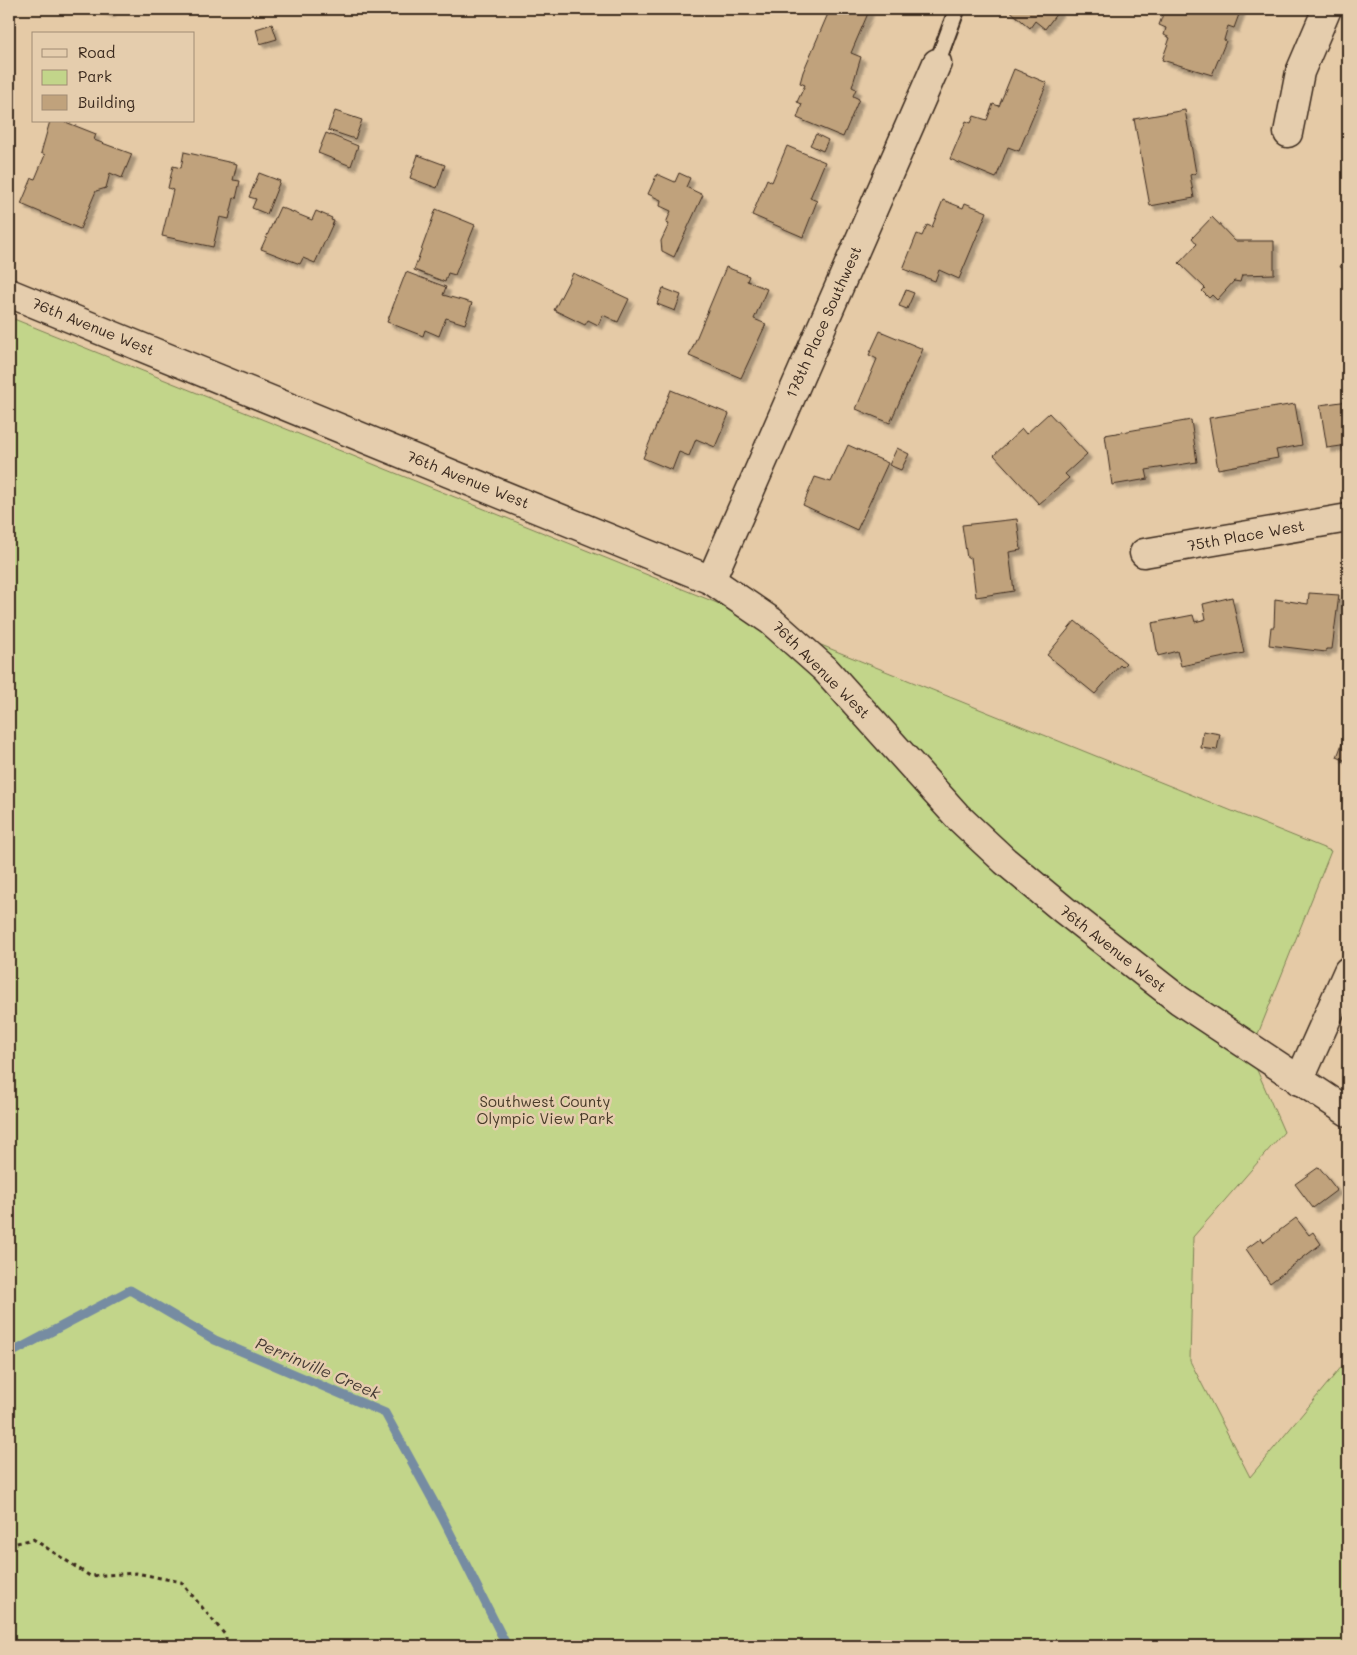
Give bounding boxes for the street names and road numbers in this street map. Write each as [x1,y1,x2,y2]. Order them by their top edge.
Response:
street label: 178th Place Southwest [780,242,866,401]
street label: 76th Avenue West [29,292,158,360]
street label: 76th Avenue West [404,445,533,513]
street label: 75th Place West [1186,515,1306,555]
street label: 76th Avenue West [769,616,875,722]
street label: 76th Avenue West [1056,900,1171,996]

